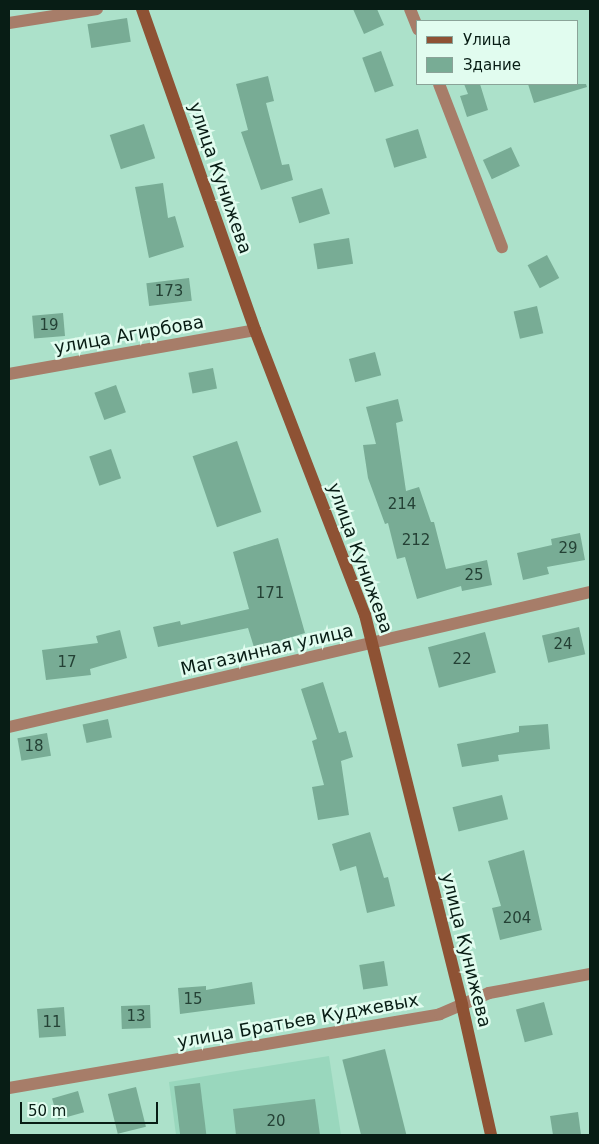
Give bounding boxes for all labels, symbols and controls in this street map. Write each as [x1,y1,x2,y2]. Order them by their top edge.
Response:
legend [416,20,579,85]
text: Улица [463,31,511,49]
text: Здание [463,56,521,74]
street label: улица Кунижева [184,99,256,257]
house number: 173 [155,283,183,301]
street label: улица Агирбова [53,311,205,359]
house number: 19 [39,317,59,335]
street label: улица Кунижева [323,480,397,636]
house number: 214 [388,496,416,514]
house number: 212 [402,532,430,550]
house number: 29 [558,540,578,558]
house number: 25 [464,567,484,585]
house number: 171 [256,585,284,603]
street label: Магазинная улица [179,620,355,680]
house number: 24 [553,636,573,654]
house number: 22 [452,651,472,669]
house number: 17 [57,654,77,672]
house number: 18 [24,738,44,756]
street label: улица Кунижева [436,870,496,1030]
house number: 204 [503,910,531,928]
street label: улица Братьев Куджевых [176,989,420,1053]
house number: 15 [183,991,203,1009]
house number: 13 [126,1008,146,1026]
house number: 11 [42,1014,62,1032]
scale bar [22,1092,160,1124]
text: 50 m [28,1102,66,1120]
house number: 20 [266,1113,286,1131]

